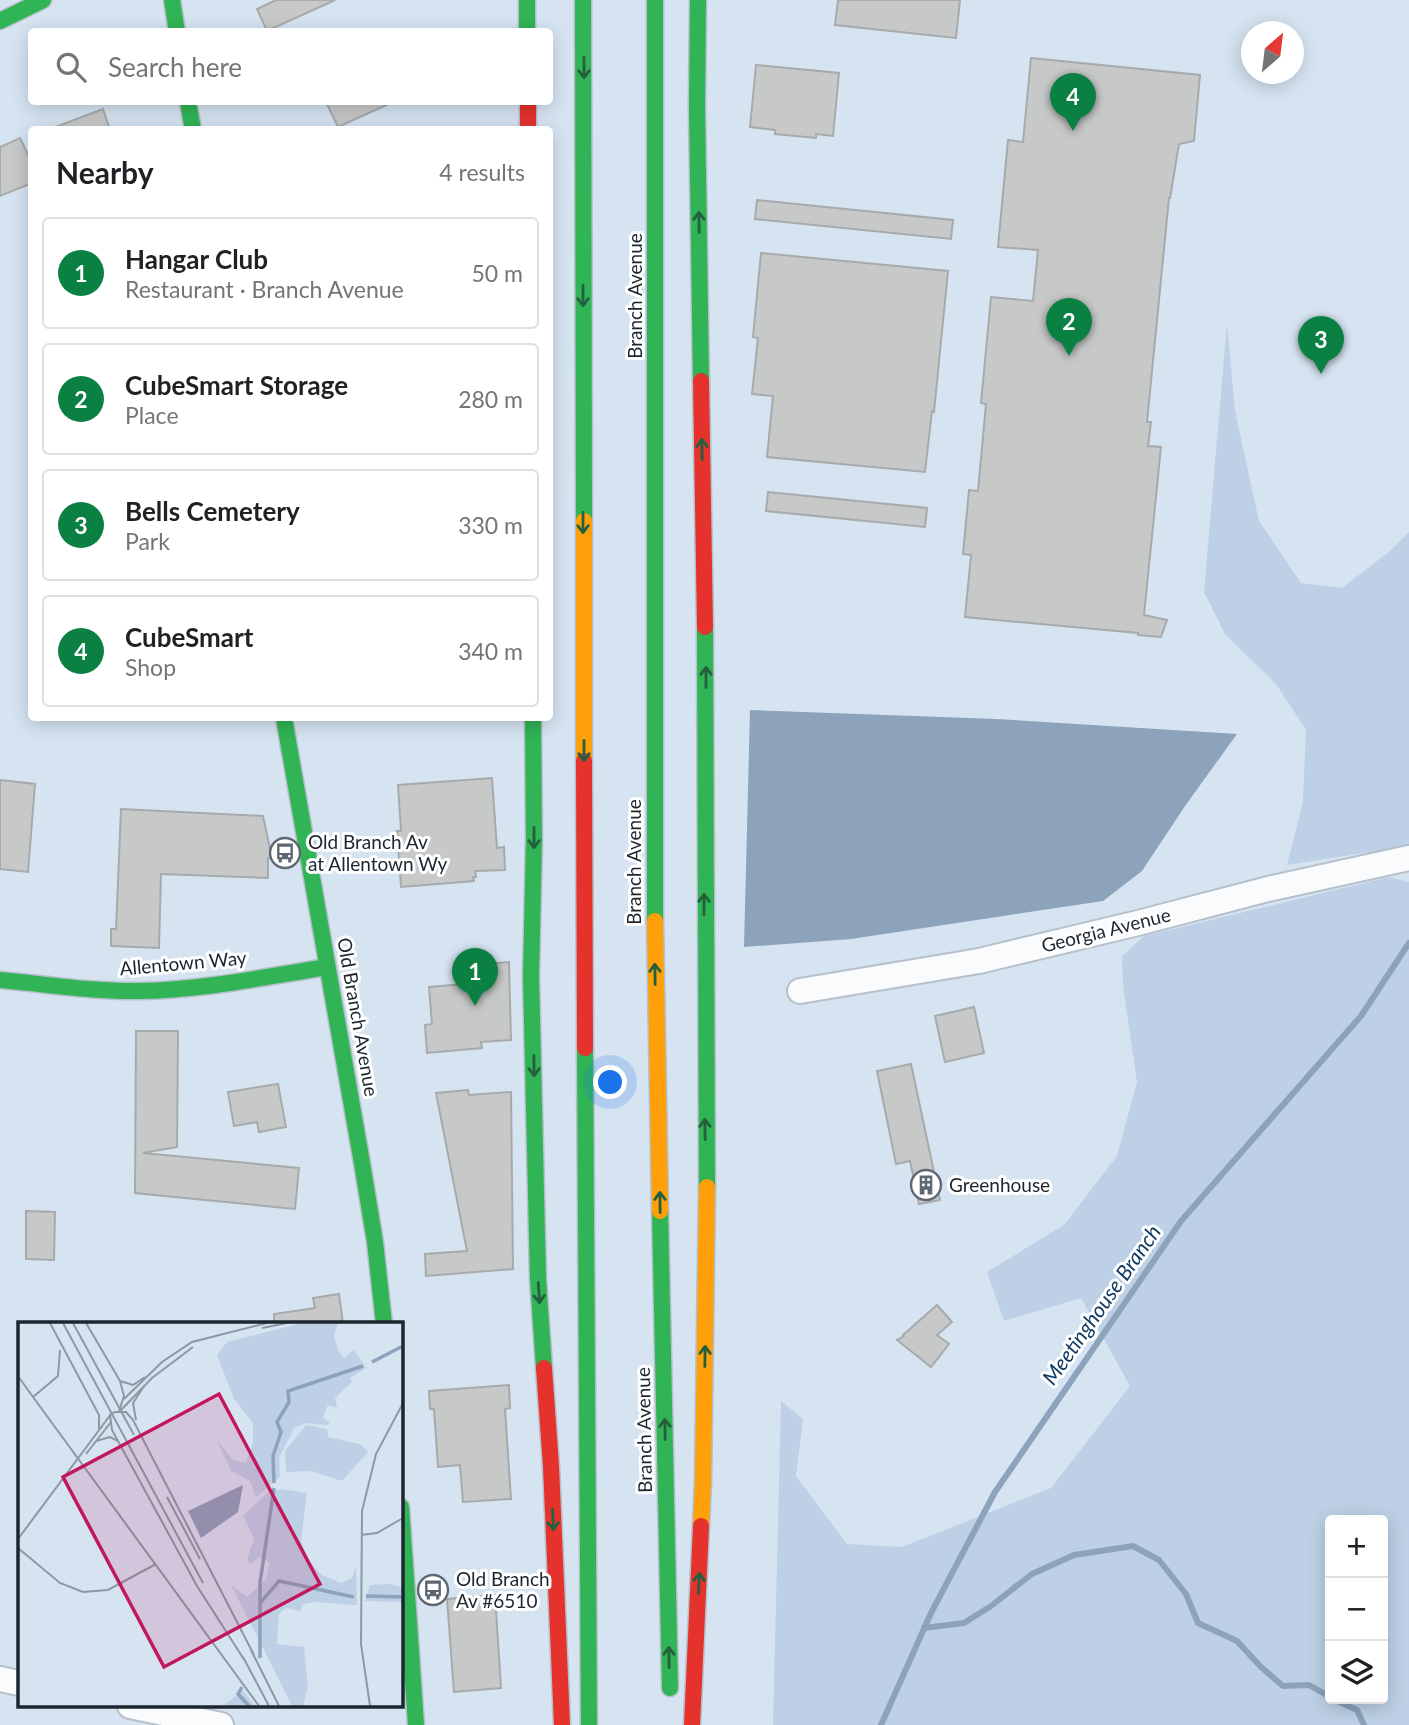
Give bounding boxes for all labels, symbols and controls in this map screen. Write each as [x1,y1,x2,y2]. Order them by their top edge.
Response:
north arrow [1241,21,1304,84]
search box [28,28,553,105]
icon: search [52,48,90,86]
text: Search here [108,51,242,83]
one-way arrow [577,56,590,79]
pin: 4 [1050,73,1096,131]
text: Nearby [56,154,154,190]
text: 4 results [439,158,525,186]
one-way arrow [692,210,706,233]
street label: Branch Avenue [623,233,646,359]
text: Hangar Club [125,243,268,275]
text: 1 [74,259,88,287]
text: 50 m [472,259,523,287]
text: Restaurant · Branch Avenue [125,275,404,303]
one-way arrow [576,284,590,307]
pin: 2 [1046,298,1092,356]
pin: 3 [1298,316,1344,374]
text: CubeSmart Storage [125,369,348,401]
text: 2 [74,385,88,413]
text: 280 m [458,385,523,413]
text: Place [125,401,179,429]
one-way arrow [696,438,709,461]
text: Bells Cemetery [125,495,300,527]
text: 3 [74,511,88,539]
text: 330 m [458,511,523,539]
one-way arrow [576,511,590,534]
text: Park [125,527,170,555]
text: CubeSmart [125,621,253,653]
text: 4 [74,637,88,665]
text: 340 m [458,637,523,665]
text: Shop [125,653,176,681]
one-way arrow [699,665,713,688]
one-way arrow [577,739,591,762]
street label: Branch Avenue [622,799,645,925]
one-way arrow [527,827,541,850]
place label: Old Branch Av at Allentown Wy [308,830,448,875]
bus stop icon: Old Branch Av at Allentown Wy [268,836,302,870]
one-way arrow [697,893,711,916]
street label: Georgia Avenue [1039,902,1173,957]
street label: Old Branch Avenue [333,936,384,1098]
street label: Allentown Way [118,945,248,980]
pin: 1 [452,948,498,1006]
one-way arrow [648,963,662,986]
one-way arrow [527,1054,540,1077]
your location [593,1065,627,1099]
one-way arrow [699,1117,712,1140]
building icon: Greenhouse [909,1168,943,1202]
place label: Greenhouse [949,1173,1050,1196]
one-way arrow [653,1191,667,1214]
water label: Meetinghouse Branch [1036,1219,1165,1389]
one-way arrow [533,1282,546,1304]
inset map [18,1322,402,1708]
one-way arrow [698,1345,712,1368]
street label: Branch Avenue [631,1367,656,1493]
one-way arrow [658,1418,671,1441]
one-way arrow [547,1509,560,1532]
map controls [1325,1515,1388,1704]
button: + [1325,1515,1388,1578]
place label: Old Branch Av #6510 [456,1567,550,1612]
one-way arrow [692,1572,705,1595]
bus stop icon: Old Branch Av #6510 [416,1573,450,1607]
button: − [1325,1578,1388,1641]
button: layers [1325,1641,1388,1704]
one-way arrow [663,1646,676,1669]

